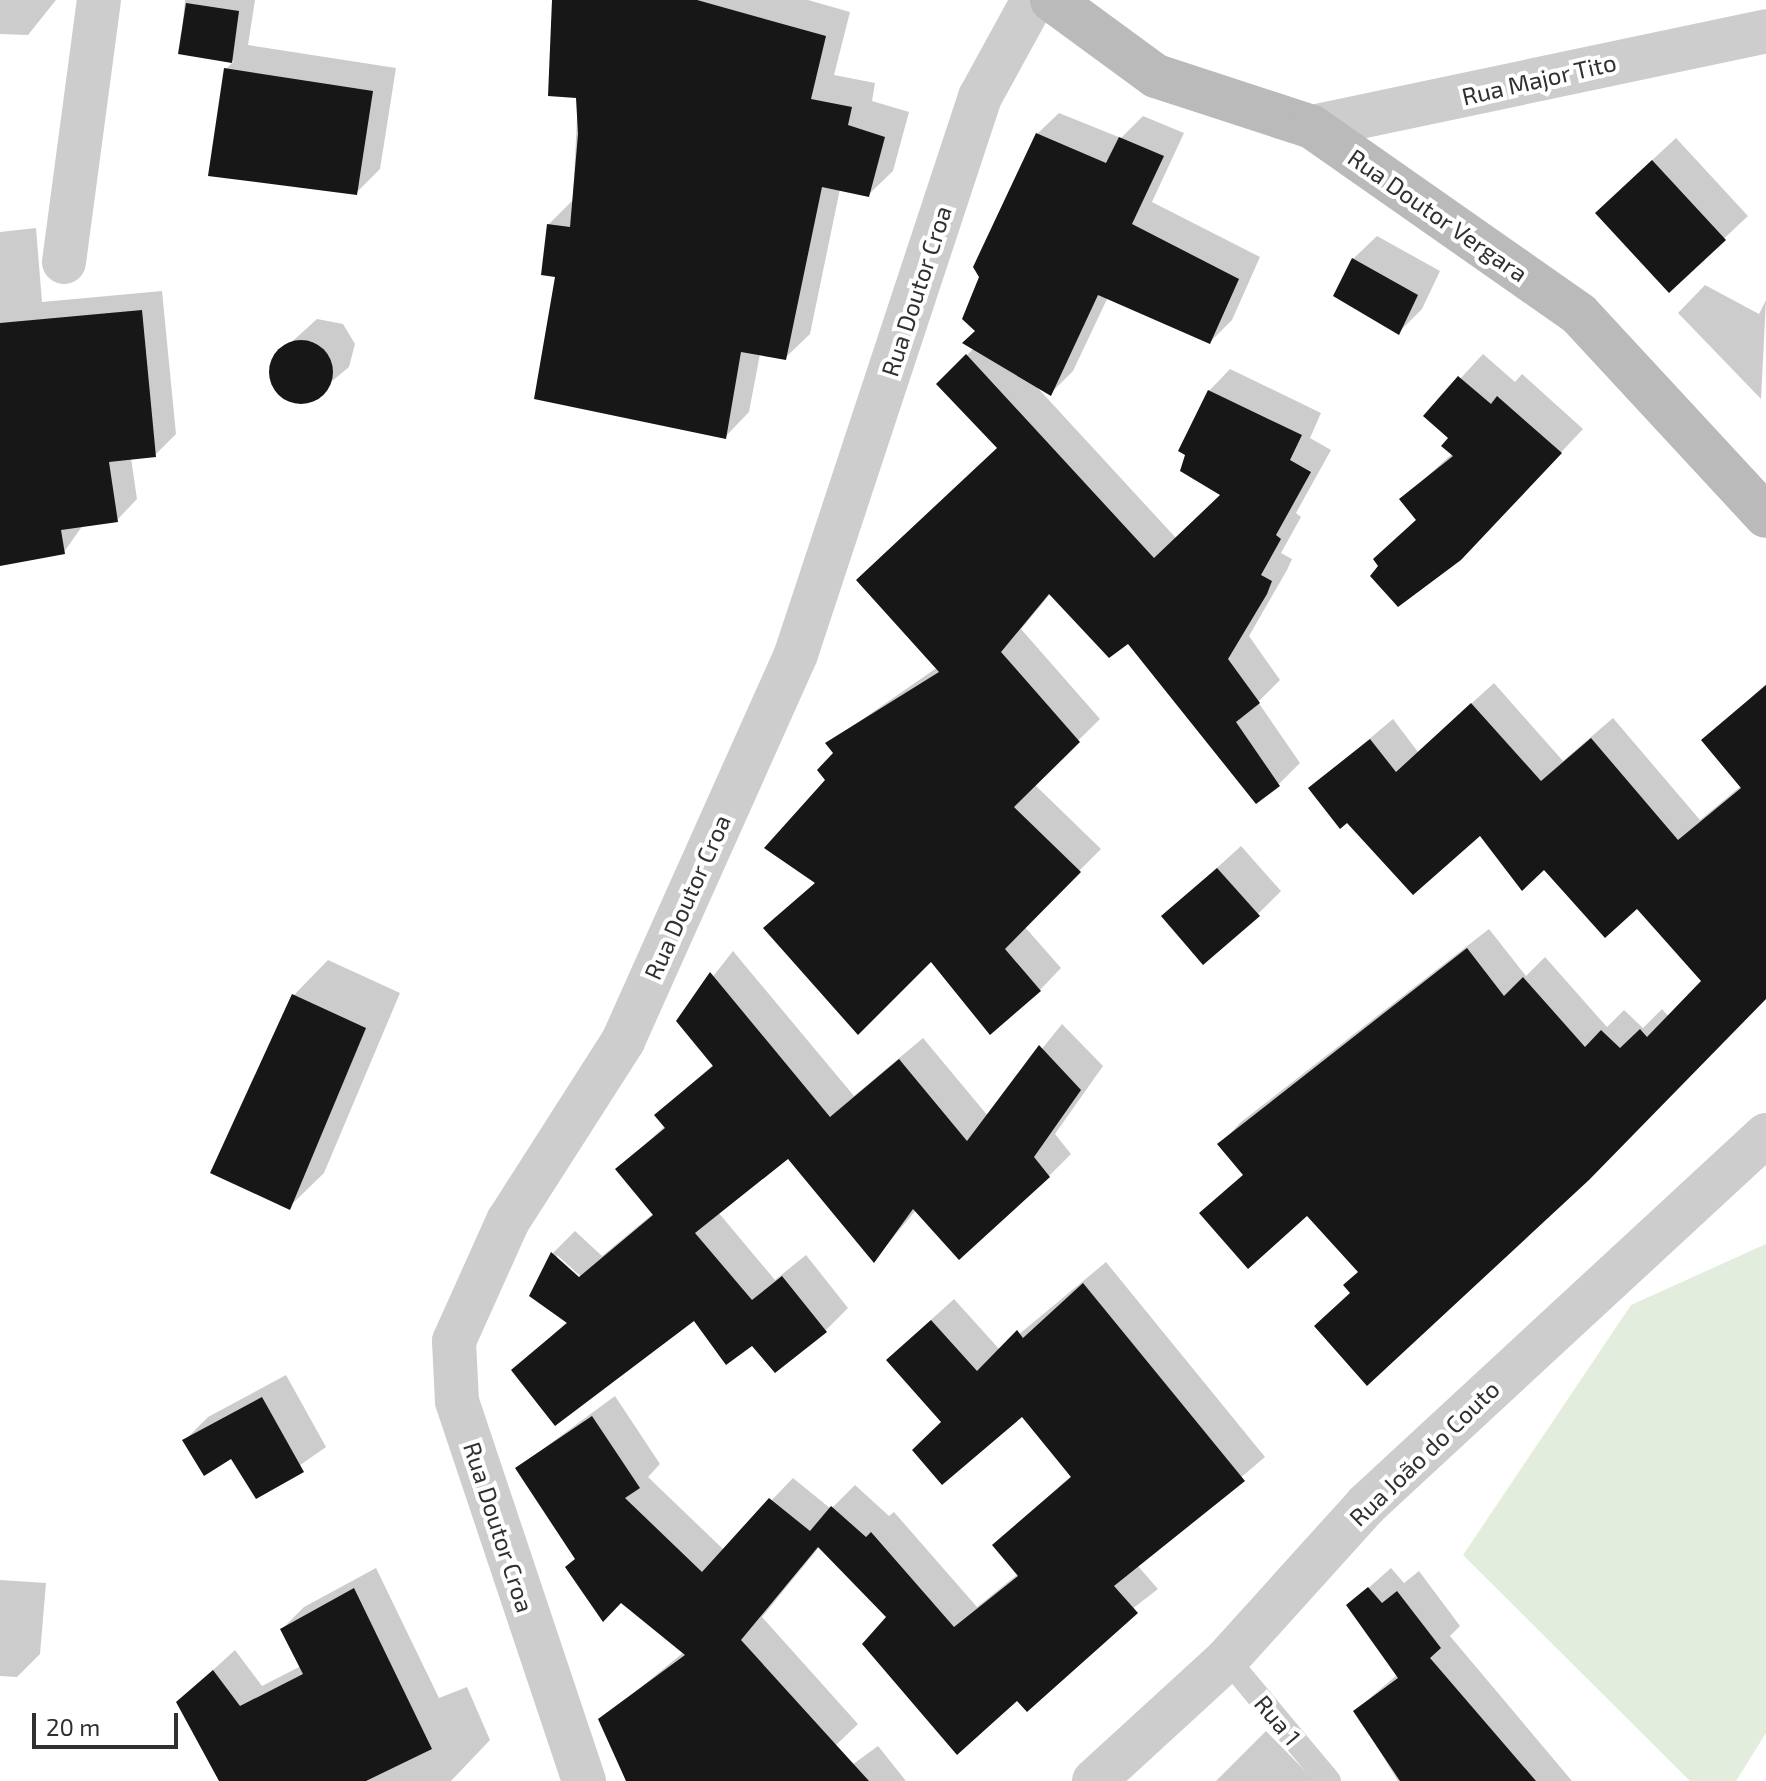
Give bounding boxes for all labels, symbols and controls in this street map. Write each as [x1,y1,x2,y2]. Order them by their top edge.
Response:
street label: Rua Major Tito [1459,47,1619,111]
street label: Rua Doutor Vergara [1342,142,1534,288]
street label: Rua Doutor Croa [875,202,957,380]
street label: Rua Doutor Croa [638,810,736,984]
street label: Rua João do Couto [1343,1374,1505,1532]
street label: Rua Doutor Croa [458,1438,540,1616]
street label: Rua 1 [1249,1689,1307,1751]
scale bar [36,1697,182,1747]
text: 20 m [46,1712,100,1741]

